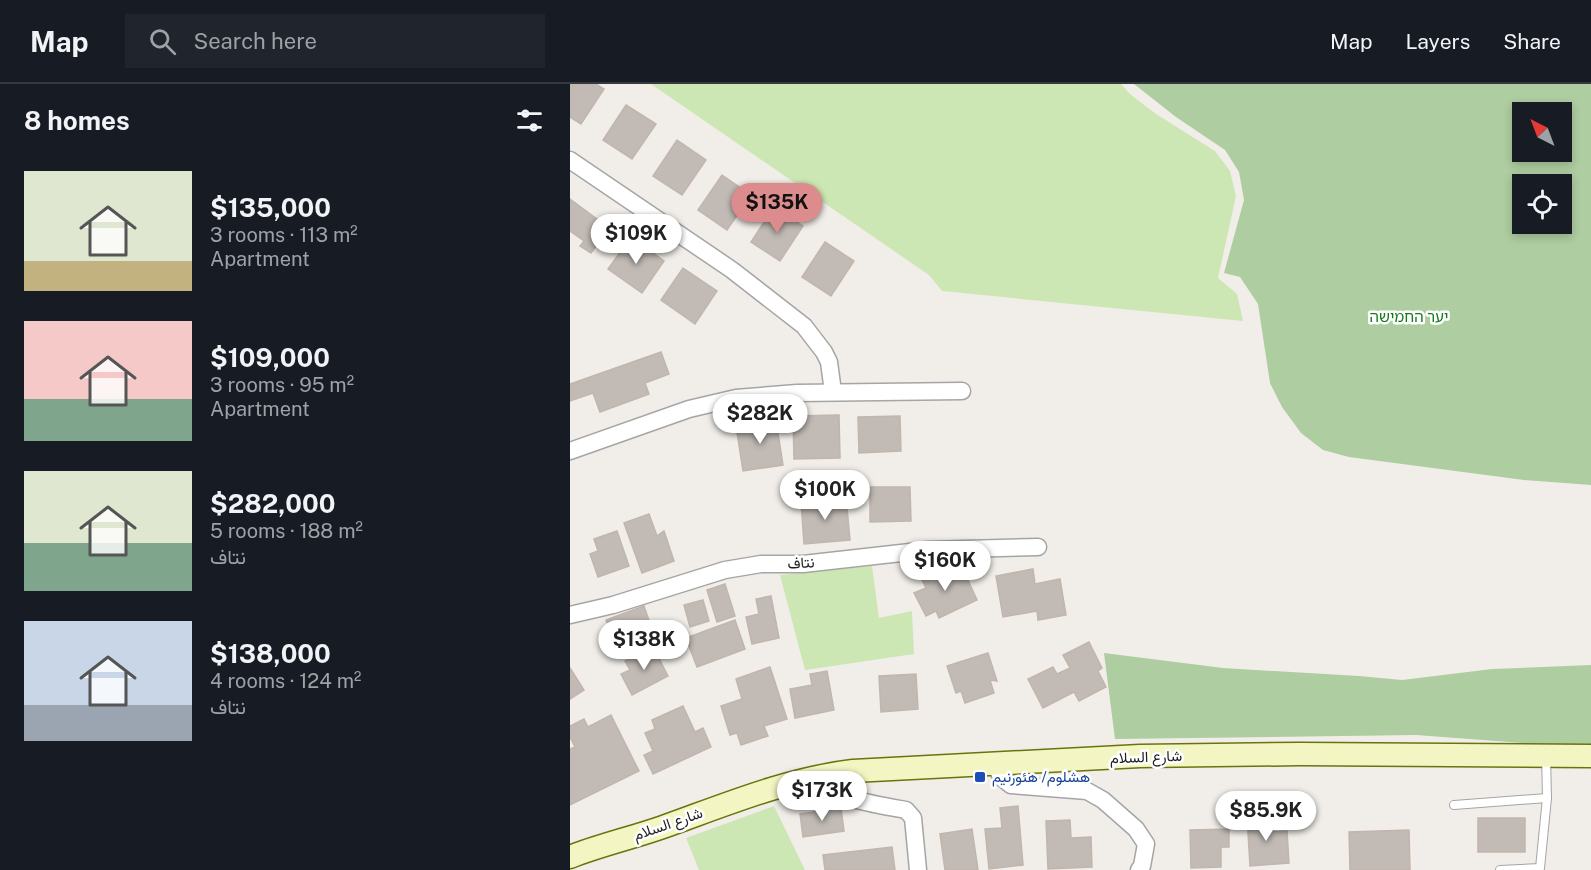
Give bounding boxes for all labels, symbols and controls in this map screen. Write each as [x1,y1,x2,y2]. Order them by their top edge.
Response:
search box [125,14,545,68]
text: Map [30,25,89,58]
icon: search [146,25,179,58]
text: Search here [194,28,317,54]
text: Map [1330,29,1373,54]
text: Layers [1406,29,1470,54]
text: Share [1503,29,1561,54]
north arrow [1512,102,1572,162]
map controls [1512,102,1572,234]
icon: filters [513,104,546,137]
text: 8 homes [24,105,130,136]
button: locate [1512,174,1572,234]
pin: $135K [735,183,819,234]
text: $135K [745,190,809,214]
text: $135,000 [210,192,331,223]
icon: home [72,195,144,267]
pin: $109K [594,214,678,265]
text: $109K [605,221,667,245]
text: 3 rooms · 113 m² [210,223,358,247]
text: Apartment [210,247,310,271]
park label: יער החמישה [1370,308,1448,325]
text: $109,000 [210,342,330,373]
icon: home [72,345,144,417]
text: 3 rooms · 95 m² [210,373,354,397]
pin: $282K [718,394,802,445]
text: Apartment [210,397,310,421]
text: $282K [727,401,793,425]
pin: $100K [783,470,867,521]
text: $100K [794,477,856,501]
text: $282,000 [210,488,335,519]
icon: home [72,495,144,567]
text: 5 rooms · 188 m² [210,519,363,543]
pin: $160K [903,541,987,592]
text: نتاف [210,545,246,569]
text: $160K [914,548,976,572]
street label: نتاف [787,553,815,572]
pin: $138K [602,620,686,671]
text: $138K [612,627,676,651]
text: $138,000 [210,638,331,669]
icon: home [72,645,144,717]
text: 4 rooms · 124 m² [210,669,361,693]
text: نتاف [210,695,246,719]
street label: شارع السلام [1110,747,1183,769]
place label: هشلوم/ هئورنيم [992,768,1090,787]
marker: هشلوم/ هئورنيم [973,770,987,784]
pin: $173K [780,771,864,822]
text: $173K [791,778,853,802]
pin: $85.9K [1217,791,1315,842]
text: $85.9K [1229,798,1303,822]
street label: شارع السلام [631,804,706,846]

